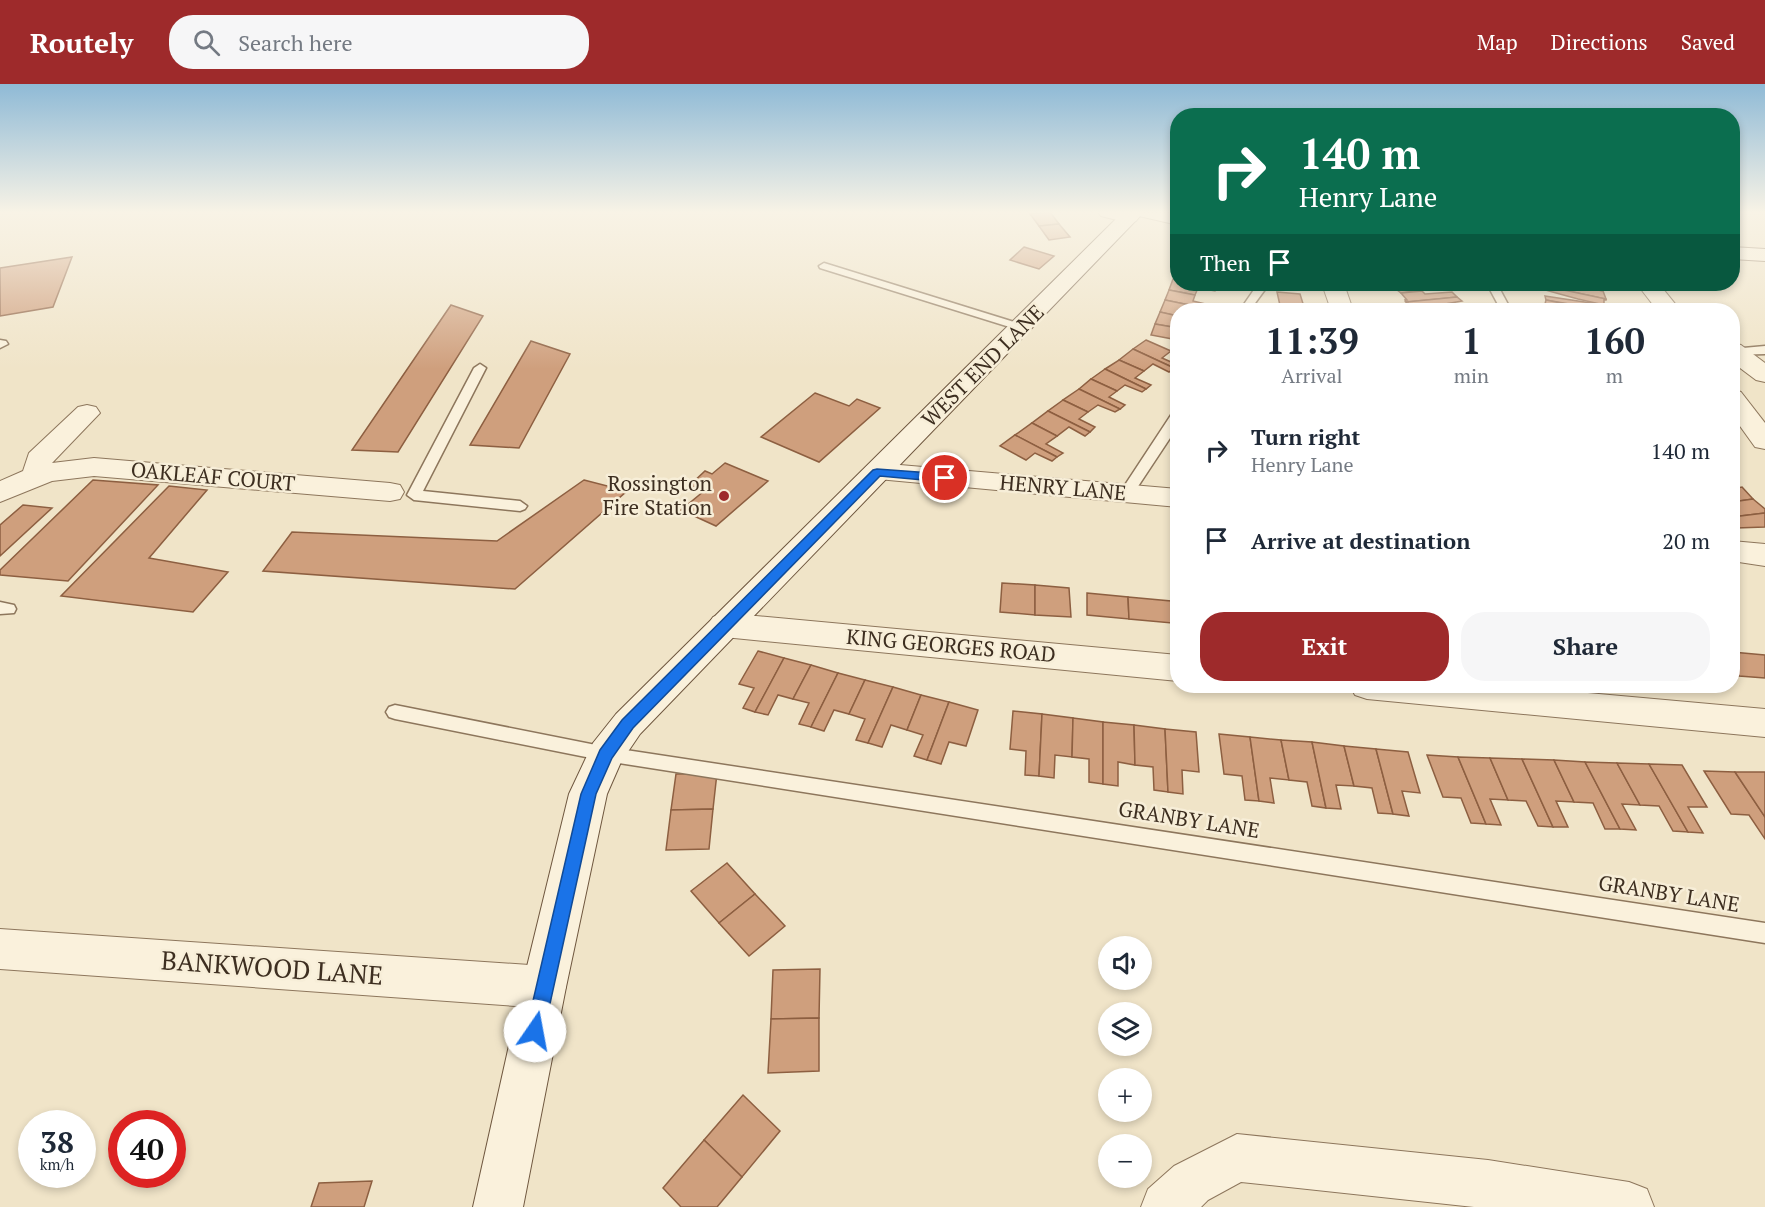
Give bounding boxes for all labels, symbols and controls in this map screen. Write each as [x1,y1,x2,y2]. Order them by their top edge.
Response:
search box [169,15,589,69]
text: Routely [30,24,133,61]
icon: search [190,26,223,59]
text: Search here [238,28,353,57]
text: Map [1477,28,1518,56]
text: Directions [1551,28,1648,56]
text: Saved [1681,28,1735,56]
text: 140 m [1299,125,1420,181]
icon: right [1200,132,1278,210]
text: Henry Lane [1299,179,1437,215]
icon: arrive [1263,246,1296,279]
text: Then [1200,248,1251,277]
street label: WEST END LANE [915,298,1050,433]
text: 11:39 [1265,317,1359,364]
text: 1 [1461,317,1482,364]
text: 160 [1584,317,1645,364]
text: Arrival [1281,362,1343,389]
text: min [1454,362,1489,389]
text: m [1606,362,1623,389]
text: Turn right [1251,422,1360,451]
icon: right [1200,434,1233,467]
text: 140 m [1650,436,1710,465]
text: Henry Lane [1251,451,1354,478]
pin [919,452,970,503]
street label: OAKLEAF COURT [130,455,296,497]
icon: arrive [928,461,961,494]
street label: HENRY LANE [999,468,1128,506]
place label: Rossington Fire Station [603,469,713,521]
marker: Rossington Fire Station [717,489,731,503]
icon: arrive [1200,524,1233,557]
text: Arrive at destination [1251,526,1470,555]
text: 20 m [1662,526,1710,555]
button: Exit [1200,612,1449,681]
button: Share [1461,612,1710,681]
street label: KING GEORGES ROAD [845,622,1057,668]
street label: GRANBY LANE [1117,794,1262,844]
street label: GRANBY LANE [1597,868,1742,918]
map controls [1098,936,1152,1188]
button: sound [1098,936,1152,990]
street label: BANKWOOD LANE [160,942,384,992]
position arrow [503,999,567,1063]
button: layers [1098,1002,1152,1056]
button: + [1098,1068,1152,1122]
speed limit sign: 40 [108,1110,186,1188]
text: 38 [40,1122,74,1162]
button: − [1098,1134,1152,1188]
text: km/h [40,1154,74,1174]

